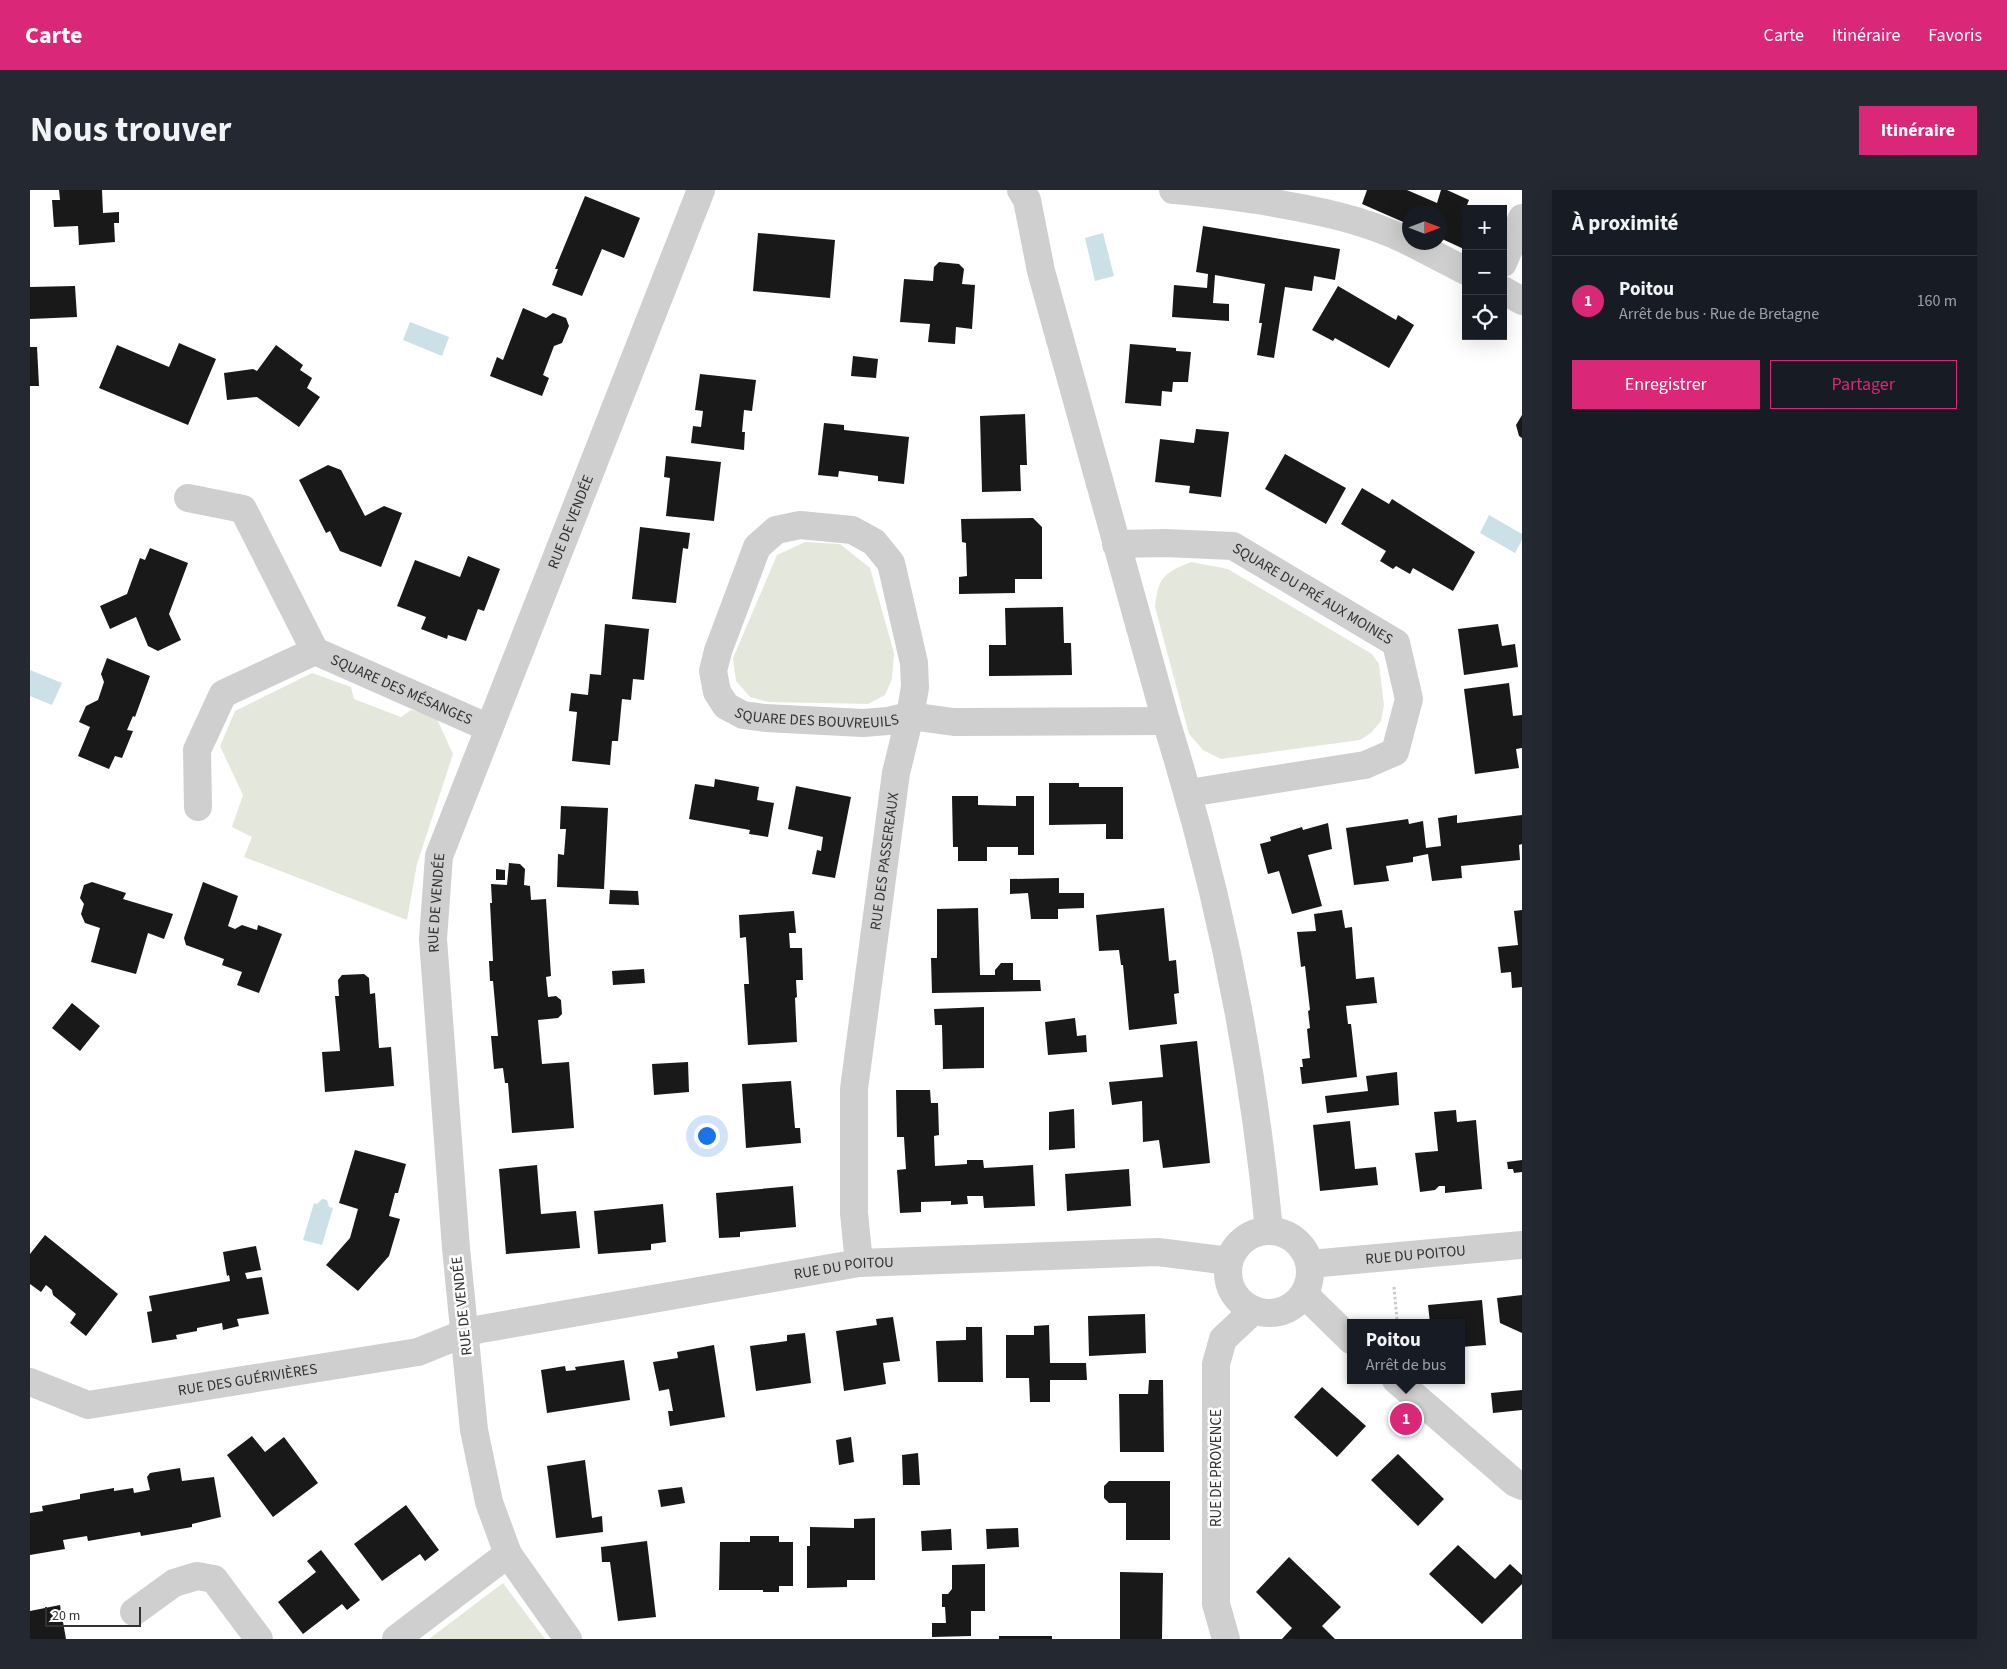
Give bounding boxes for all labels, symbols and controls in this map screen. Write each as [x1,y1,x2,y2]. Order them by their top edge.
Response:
text: Carte [25,18,82,53]
text: Carte [1764,23,1804,48]
text: Itinéraire [1832,23,1900,48]
text: Favoris [1928,23,1982,48]
text: Nous trouver [30,105,231,155]
button: Itinéraire [1859,106,1977,155]
north arrow [1402,205,1447,250]
map controls [1462,205,1507,340]
button: + [1462,205,1507,250]
text: À proximité [1572,208,1678,238]
button: − [1462,250,1507,295]
text: Poitou [1619,276,1674,303]
text: 1 [1584,290,1592,312]
text: 160 m [1917,290,1957,312]
button: locate [1462,295,1507,340]
text: Arrêt de bus · Rue de Bretagne [1619,303,1819,325]
button: Enregistrer [1572,360,1760,409]
button: Partager [1770,360,1957,409]
street label: RUE DE VENDÉE [542,472,599,572]
street label: SQUARE DU PRÉ AUX MOINES [1229,538,1397,649]
street label: SQUARE DES MÉSANGES [327,649,476,730]
street label: SQUARE DES BOUVREUILS [731,702,901,734]
street label: RUE DES PASSEREAUX [865,791,904,931]
street label: RUE DE VENDÉE [422,852,450,953]
your location [694,1123,720,1149]
street label: RUE DU POITOU [1364,1240,1467,1269]
street label: RUE DU POITOU [792,1251,894,1285]
street label: RUE DE VENDÉE [446,1255,478,1357]
popup [1347,1319,1465,1384]
text: Poitou [1366,1327,1421,1354]
text: Arrêt de bus [1366,1354,1446,1376]
street label: RUE DES GUÉRIVIÈRES [176,1358,319,1401]
pin: 1 [1390,1400,1422,1438]
street label: RUE DE PROVENCE [1206,1409,1227,1527]
scale bar [45,1604,141,1627]
text: 20 m [52,1606,80,1626]

